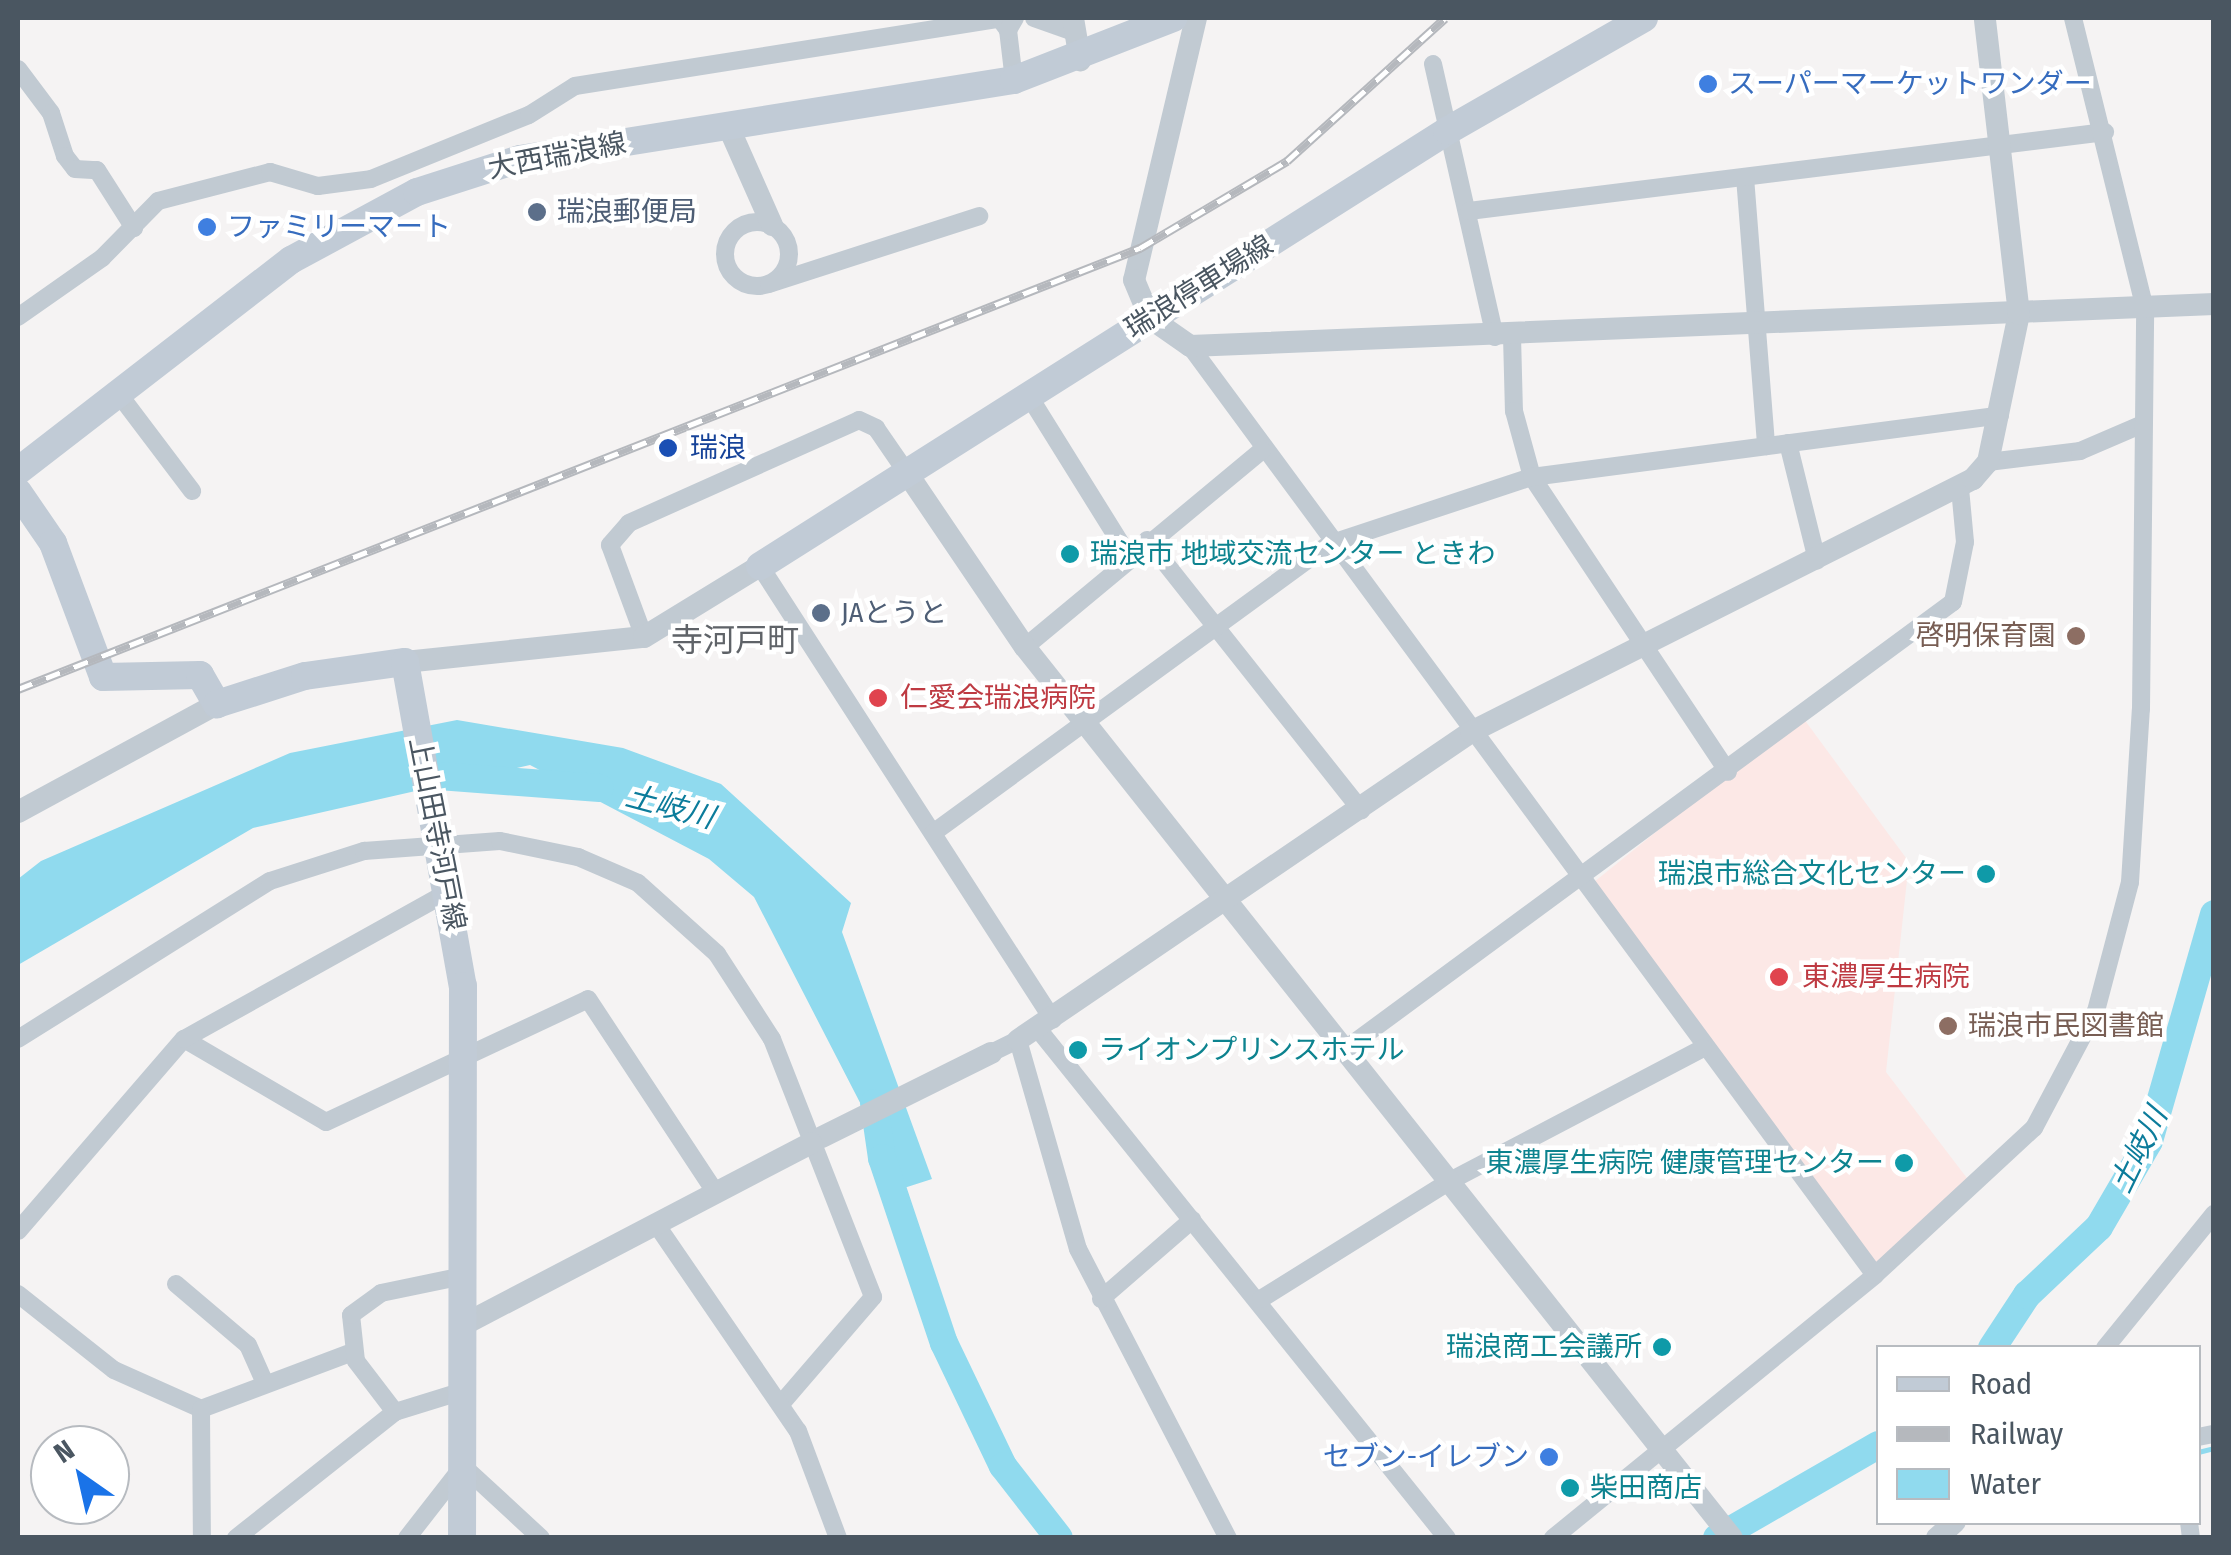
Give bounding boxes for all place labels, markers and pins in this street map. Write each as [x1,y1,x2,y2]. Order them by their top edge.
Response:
place label: スーパーマーケットワンダー [1728,67,2092,101]
marker: スーパーマーケットワンダー [1697,73,1719,95]
place label: 瑞浪郵便局 [557,195,697,229]
marker: 瑞浪郵便局 [526,201,548,223]
place label: ファミリーマート [227,210,451,244]
marker: ファミリーマート [196,216,218,238]
place label: 瑞浪 [690,431,746,465]
marker: 瑞浪 [655,435,681,461]
place label: 瑞浪市 地域交流センター ときわ [1090,537,1495,571]
marker: 瑞浪市 地域交流センター ときわ [1059,543,1081,565]
place label: JAとうと [841,596,947,630]
marker: JAとうと [810,602,832,624]
place label: 啓明保育園 [1916,619,2056,653]
marker: 啓明保育園 [2065,625,2087,647]
place label: 仁愛会瑞浪病院 [900,681,1096,715]
marker: 仁愛会瑞浪病院 [865,685,891,711]
place label: 瑞浪市総合文化センター [1658,857,1966,891]
marker: 瑞浪市総合文化センター [1975,863,1997,885]
place label: 東濃厚生病院 [1802,960,1970,994]
marker: 東濃厚生病院 [1766,964,1792,990]
place label: 瑞浪市民図書館 [1968,1009,2164,1043]
marker: 瑞浪市民図書館 [1937,1015,1959,1037]
place label: ライオンプリンスホテル [1098,1033,1406,1067]
marker: ライオンプリンスホテル [1067,1039,1089,1061]
place label: 東濃厚生病院 健康管理センター [1485,1146,1884,1180]
marker: 東濃厚生病院 健康管理センター [1893,1152,1915,1174]
place label: 瑞浪商工会議所 [1446,1330,1642,1364]
marker: 瑞浪商工会議所 [1651,1336,1673,1358]
place label: セブン-イレブン [1323,1440,1529,1474]
marker: セブン-イレブン [1538,1446,1560,1468]
place label: 柴田商店 [1590,1471,1702,1505]
marker: 柴田商店 [1559,1477,1581,1499]

